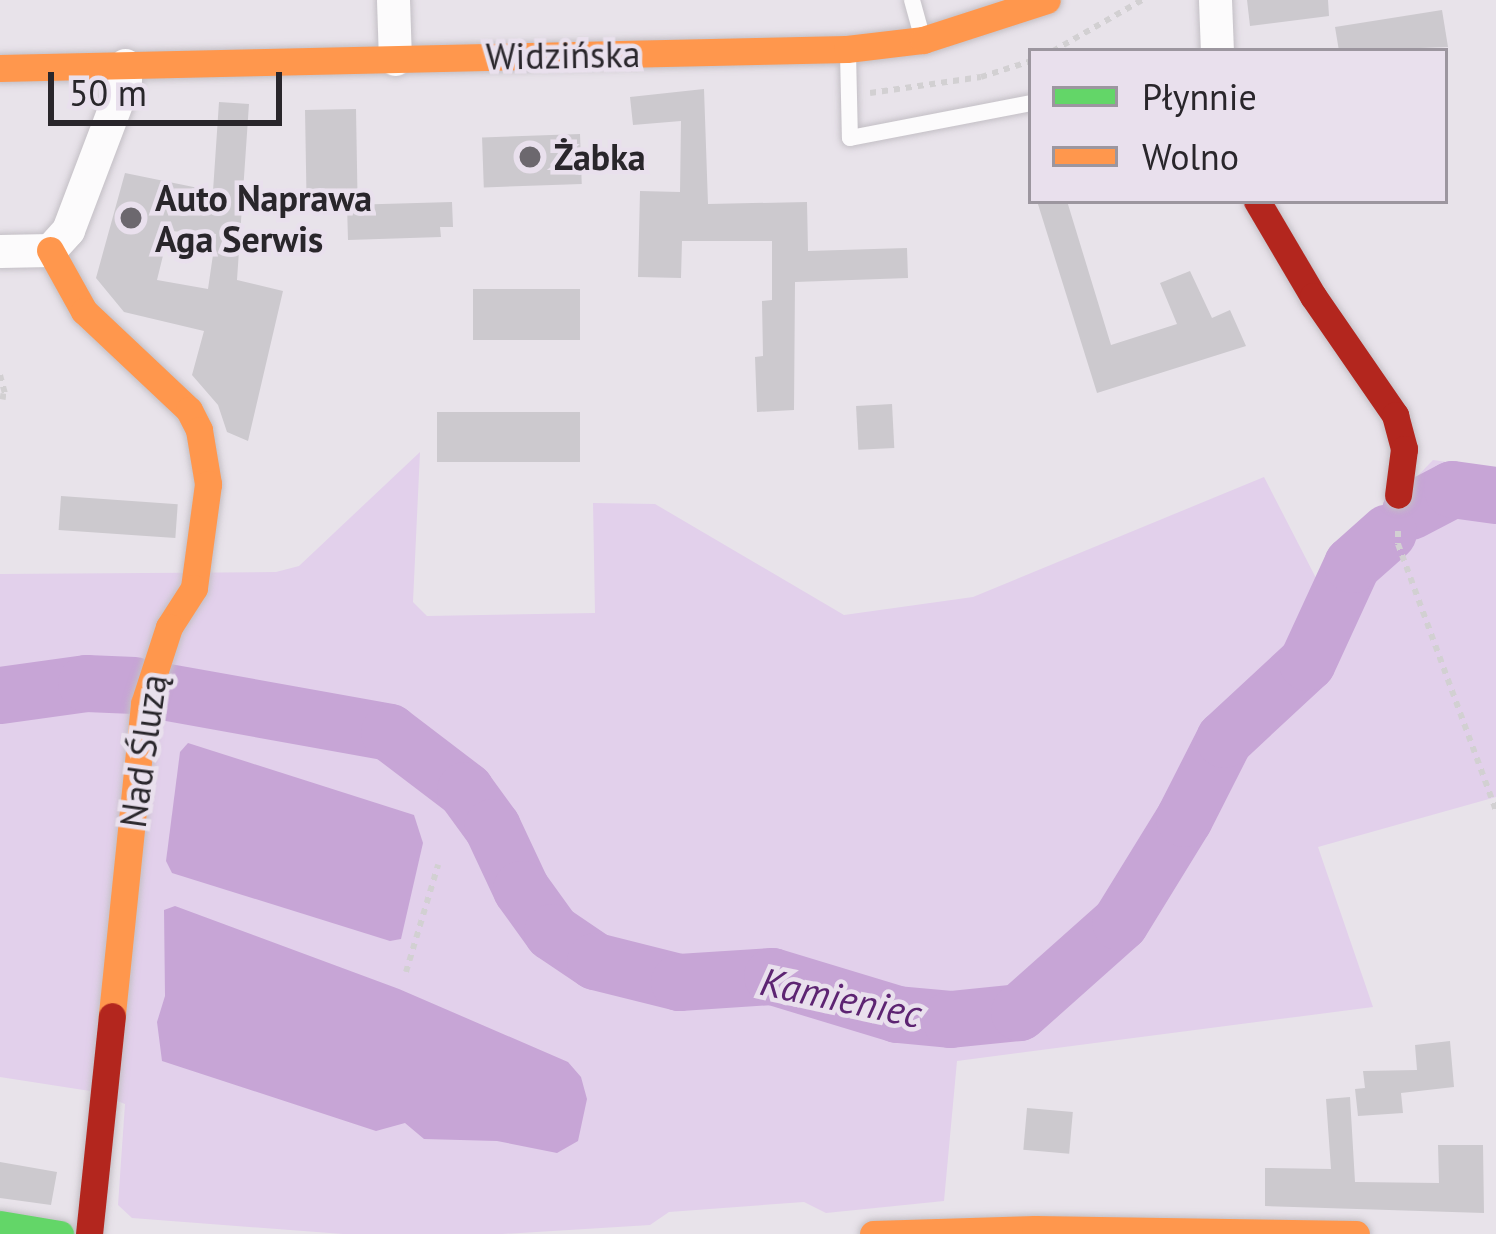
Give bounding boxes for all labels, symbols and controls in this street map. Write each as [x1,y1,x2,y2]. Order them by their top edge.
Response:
street label: Widzińska [485,32,641,78]
scale bar [54,48,288,122]
legend [1028,48,1448,204]
text: 50 m [69,69,147,116]
text: Płynnie [1142,73,1257,120]
text: Wolno [1142,133,1239,180]
place label: Żabka [554,135,646,179]
marker: Żabka [517,144,543,170]
place label: Auto Naprawa Aga Serwis [155,175,372,260]
marker: Auto Naprawa Aga Serwis [118,205,144,231]
street label: Nad Śluzą [111,672,175,830]
water label: Kamieniec [756,958,926,1038]

